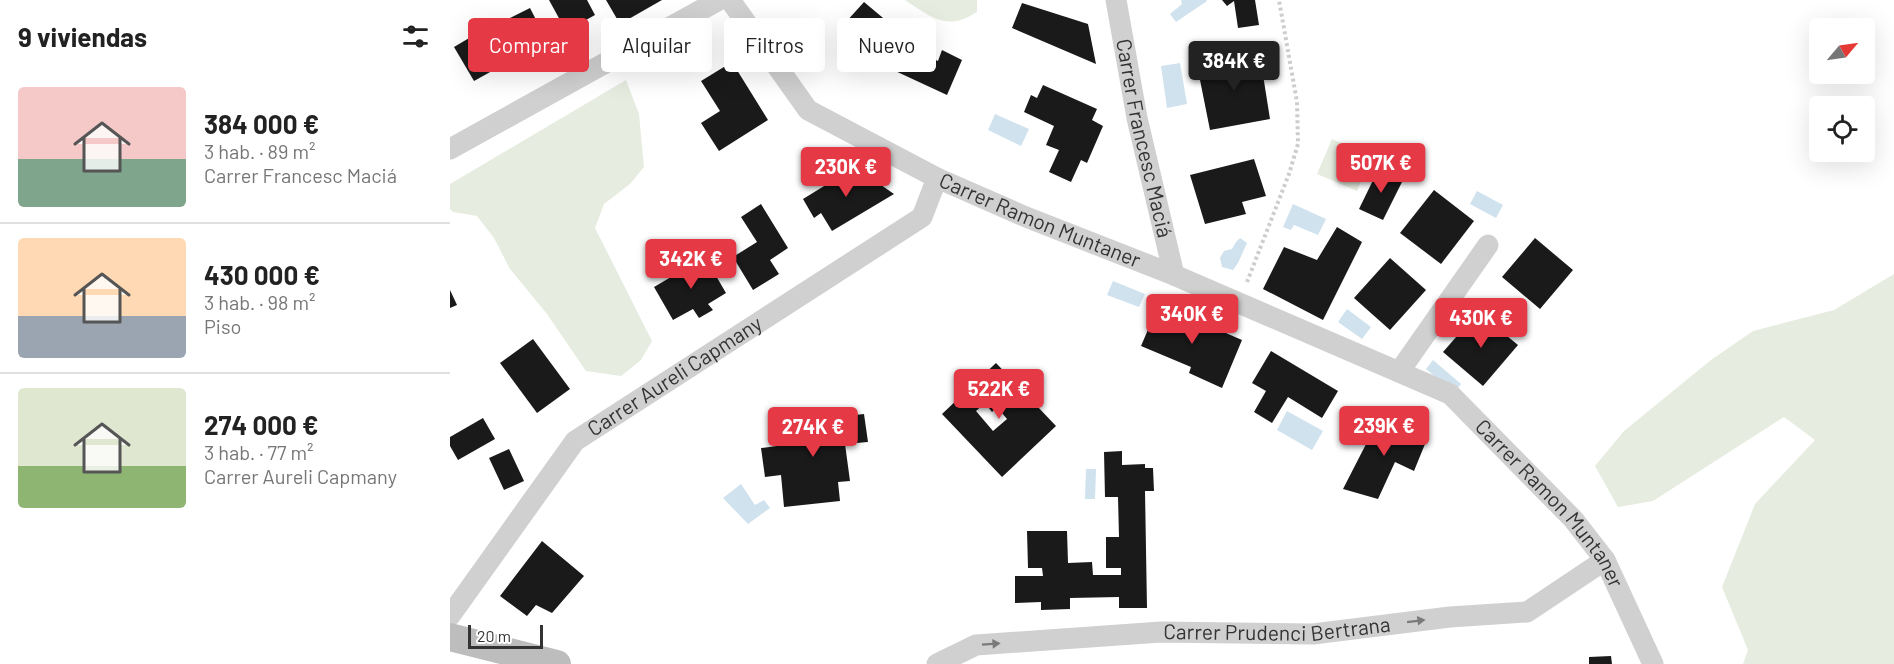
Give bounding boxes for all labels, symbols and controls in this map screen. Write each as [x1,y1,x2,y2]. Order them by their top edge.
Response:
chip: Comprar [468,18,589,72]
chip: Alquilar [601,18,712,72]
chip: Filtros [724,18,825,72]
chip: Nuevo [837,18,936,72]
north arrow [1809,18,1875,84]
map controls [1809,18,1875,162]
icon: filters [399,20,432,53]
text: 9 viviendas [18,21,147,52]
street label: Carrer Francesc Maciá [1112,37,1179,240]
pin: 384K € [1185,41,1283,92]
text: 384K € [1203,48,1265,72]
button: locate [1809,96,1875,162]
text: 384 000 € [204,108,319,139]
icon: home [66,111,138,183]
text: 3 hab. · 89 m² [204,139,315,163]
pin: 507K € [1332,143,1430,194]
pin: 230K € [797,147,895,198]
text: 507K € [1350,150,1412,174]
text: 230K € [815,154,877,178]
text: Carrer Francesc Maciá [204,163,397,187]
street label: Carrer Ramon Muntaner [936,167,1145,272]
pin: 342K € [642,239,740,290]
text: 342K € [659,246,723,270]
text: 430 000 € [204,259,320,290]
icon: home [66,262,138,334]
text: 3 hab. · 98 m² [204,290,315,314]
pin: 340K € [1143,294,1241,345]
pin: 430K € [1432,298,1530,349]
text: 340K € [1160,301,1224,325]
text: 430K € [1449,305,1513,329]
street label: Carrer Aureli Capmany [582,310,766,441]
text: Piso [204,314,241,338]
pin: 522K € [950,369,1048,420]
text: 522K € [968,376,1030,400]
pin: 239K € [1335,406,1433,457]
pin: 274K € [764,407,862,458]
text: 274 000 € [204,409,319,440]
icon: home [66,412,138,484]
text: 239K € [1353,413,1415,437]
street label: Carrer Ramon Muntaner [1471,413,1630,591]
text: 274K € [782,414,844,438]
text: 3 hab. · 77 m² [204,440,314,464]
text: Carrer Aureli Capmany [204,464,397,488]
street label: Carrer Prudenci Bertrana [1163,611,1392,645]
one-way arrow [1407,617,1426,626]
scale bar [468,622,543,650]
text: 20 m [477,626,511,645]
one-way arrow [982,639,1001,649]

